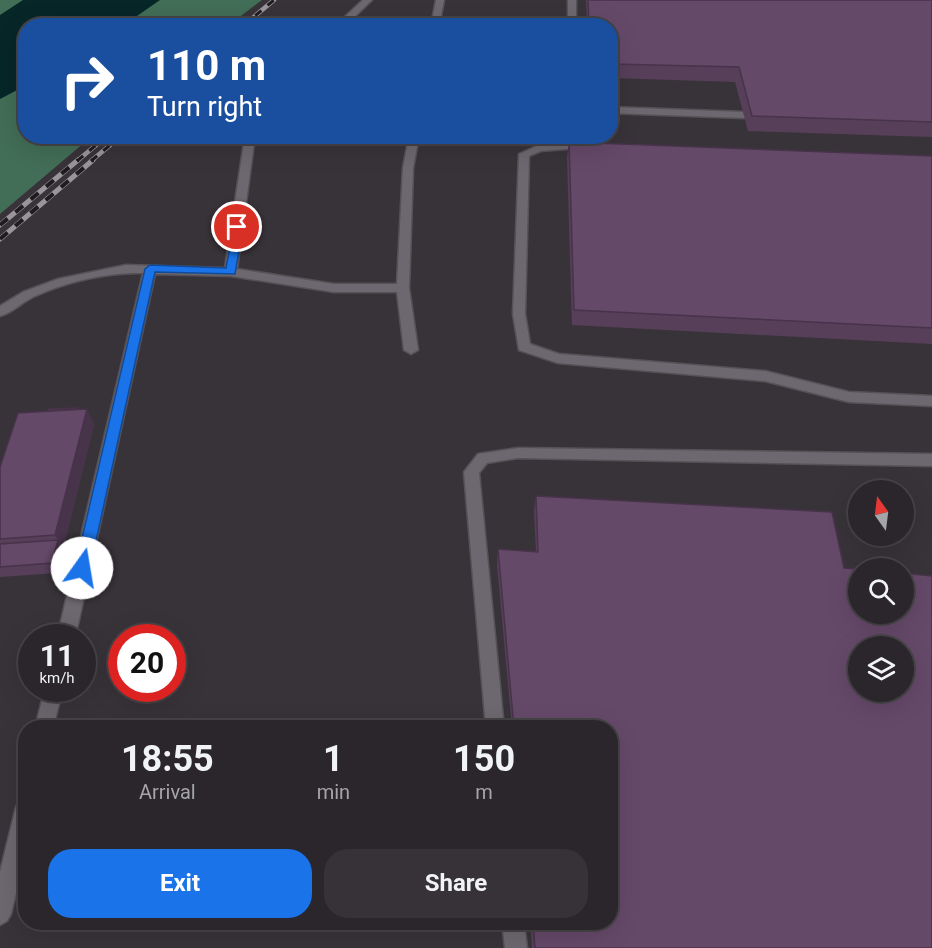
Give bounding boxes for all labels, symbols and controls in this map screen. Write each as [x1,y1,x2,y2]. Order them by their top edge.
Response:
text: 110 m [147,41,266,90]
icon: right [48,42,126,120]
text: Turn right [147,91,262,123]
pin [211,201,262,252]
icon: arrive [220,210,253,243]
north arrow [848,480,914,546]
map controls [848,480,914,702]
position arrow [50,536,114,600]
button: search [848,558,914,624]
speed limit sign: 20 [108,624,186,702]
button: layers [848,636,914,702]
text: 11 [40,638,74,673]
text: km/h [39,669,75,687]
text: 18:55 [121,738,214,780]
text: 1 [323,738,344,780]
text: 150 [453,738,515,780]
text: Arrival [139,780,196,804]
text: min [317,780,350,804]
text: m [475,780,493,804]
button: Exit [48,849,312,918]
button: Share [324,849,588,918]

